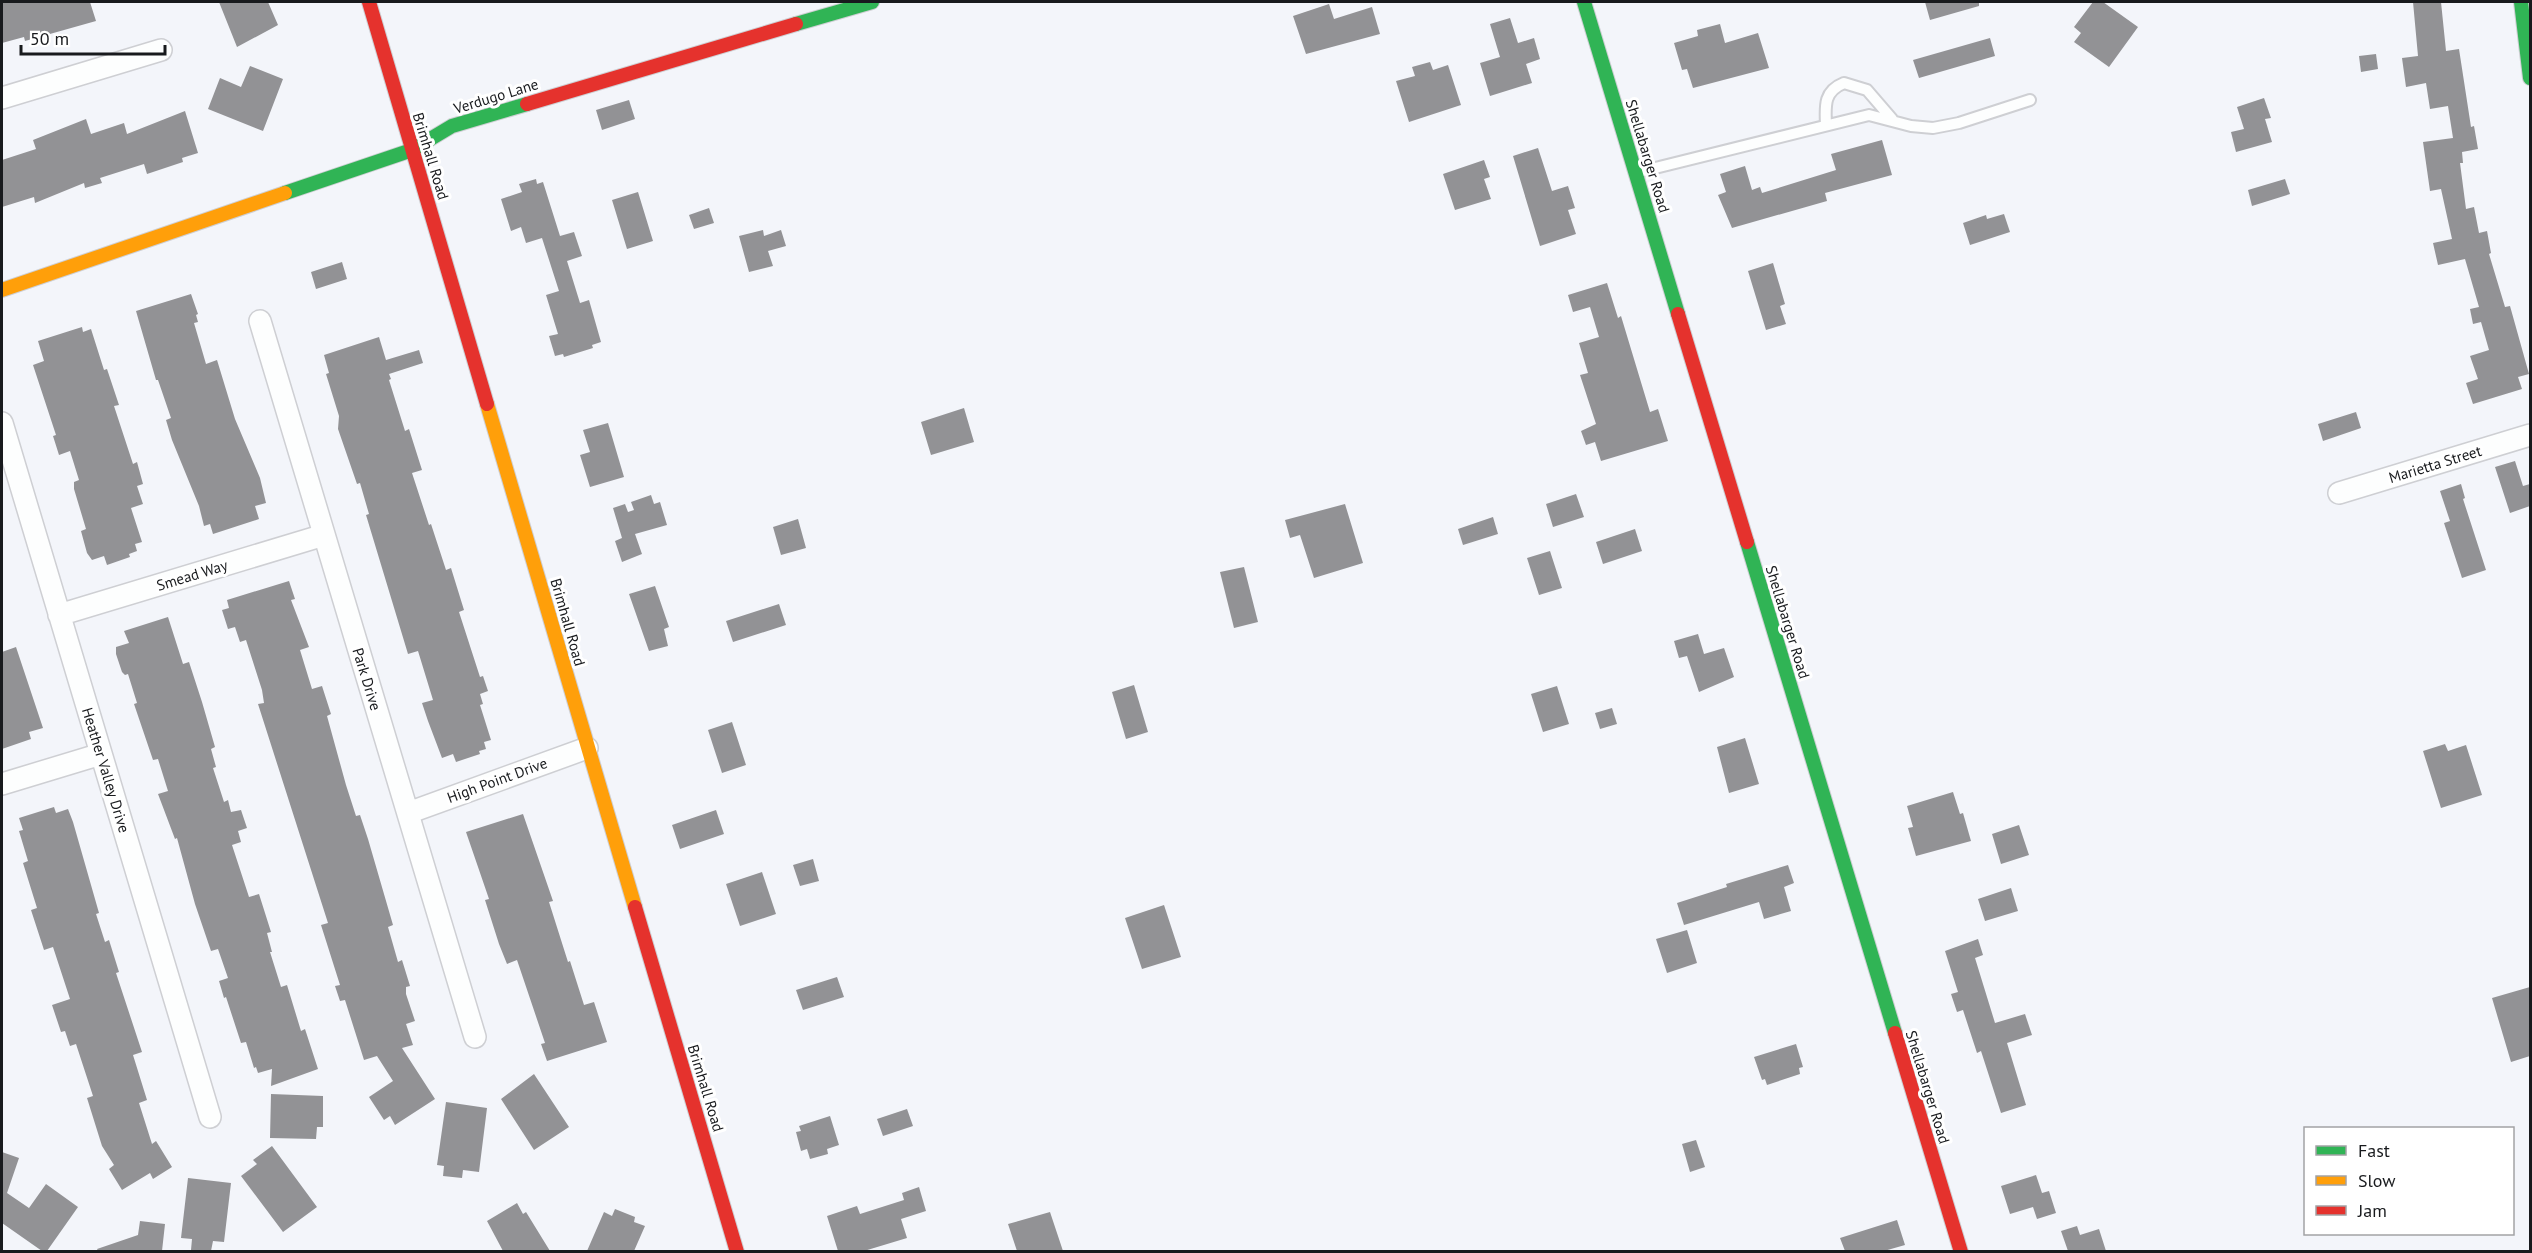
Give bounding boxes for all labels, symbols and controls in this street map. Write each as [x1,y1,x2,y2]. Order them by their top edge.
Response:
scale bar [21,18,165,56]
text: 50 m [30,27,69,50]
street label: Verdugo Lane [450,74,541,118]
street label: Shellabarger Road [1622,97,1674,215]
street label: Brimhall Road [409,110,453,202]
street label: Marietta Street [2386,441,2484,487]
street label: Smead Way [154,555,230,595]
street label: Shellabarger Road [1762,563,1814,681]
street label: Brimhall Road [546,576,590,668]
street label: Park Drive [348,645,386,713]
street label: Heather Valley Drive [78,705,134,835]
street label: High Point Drive [444,753,550,807]
street label: Shellabarger Road [1902,1028,1954,1146]
street label: Brimhall Road [684,1042,728,1134]
legend [2304,1127,2514,1235]
text: Fast [2358,1139,2390,1162]
text: Slow [2358,1169,2396,1192]
text: Jam [2357,1199,2387,1222]

